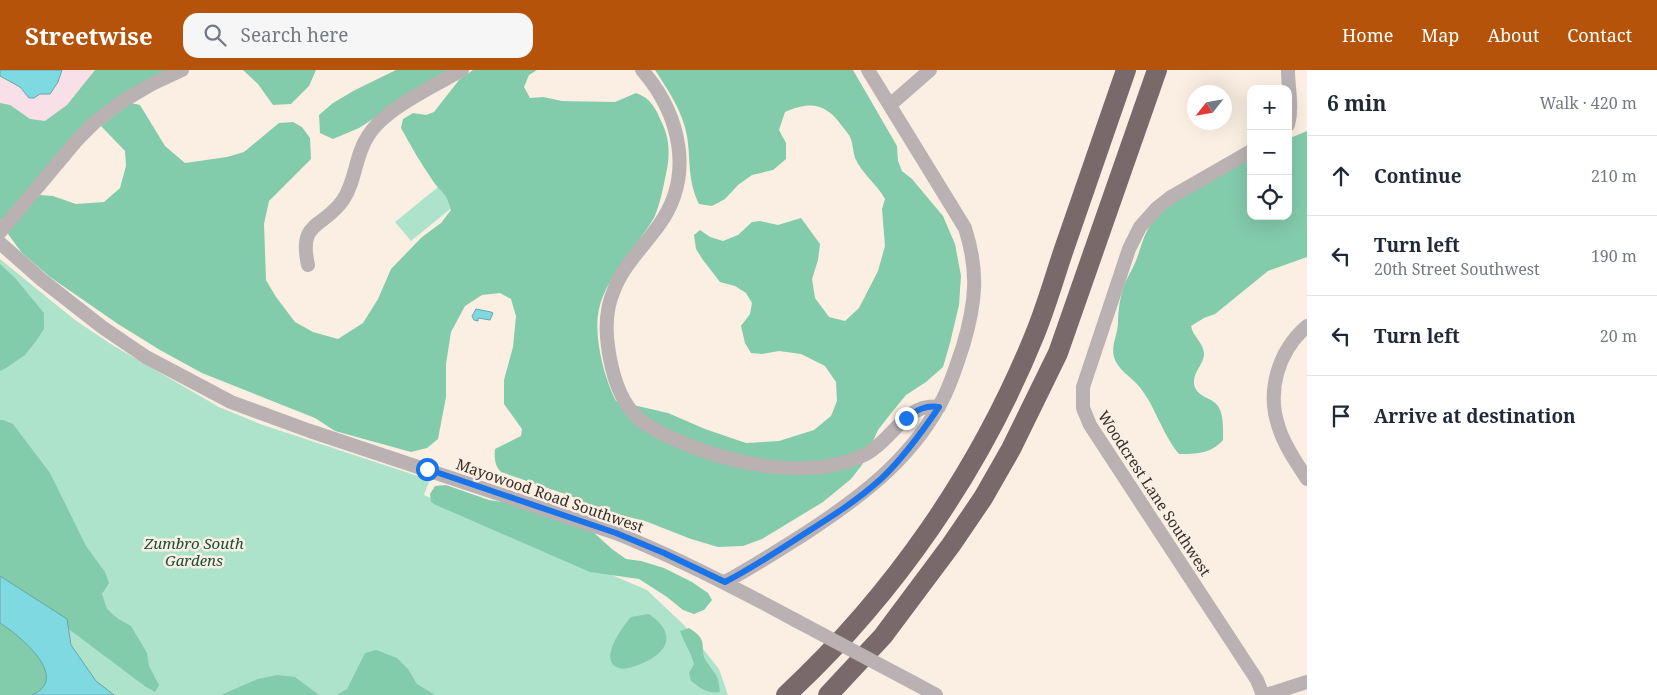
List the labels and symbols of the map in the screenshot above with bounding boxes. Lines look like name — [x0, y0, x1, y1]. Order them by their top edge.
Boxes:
north arrow — [1187, 85, 1232, 130]
route end — [895, 407, 918, 430]
street label: Woodcrest Lane Southwest — [1094, 407, 1216, 579]
street label: Mayowood Road Southwest — [454, 453, 646, 537]
route start — [416, 458, 439, 481]
park label: Zumbro South Gardens — [143, 533, 244, 570]

